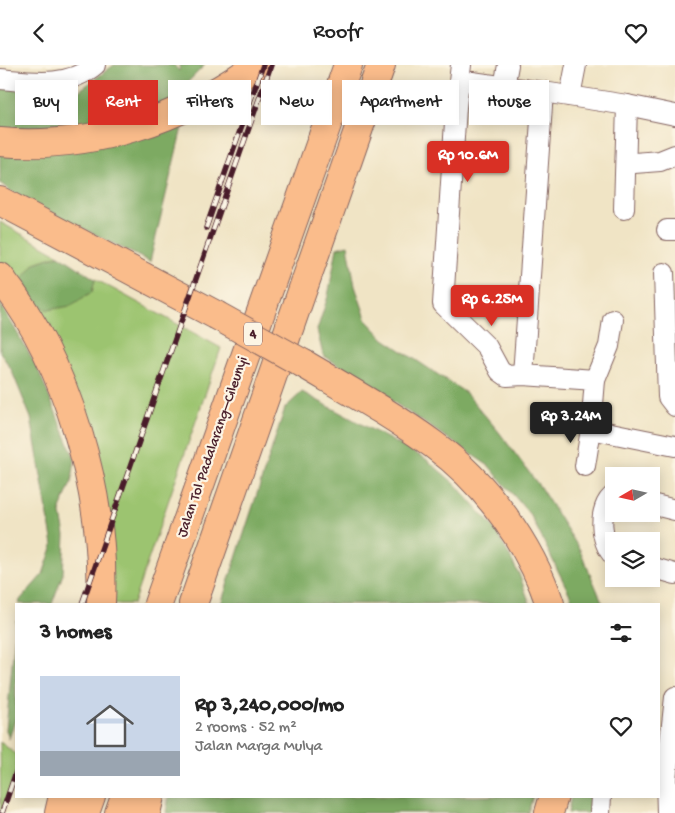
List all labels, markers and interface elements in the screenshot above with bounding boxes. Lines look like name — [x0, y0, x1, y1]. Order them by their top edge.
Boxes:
icon: back — [25, 19, 53, 47]
icon: heart — [622, 19, 650, 47]
text: Roofr — [313, 20, 362, 46]
chip: Buy — [15, 80, 78, 125]
chip: Rent — [88, 80, 158, 125]
chip: Filters — [168, 80, 251, 125]
chip: New — [261, 80, 332, 125]
chip: Apartment — [342, 80, 459, 125]
chip: House — [469, 80, 549, 125]
pin: Rp 10.6M — [416, 141, 520, 183]
text: Rp 10.6M — [438, 147, 498, 166]
pin: Rp 6.25M — [440, 285, 544, 327]
text: Rp 6.25M — [462, 291, 522, 310]
road number: 4 — [244, 323, 262, 345]
street label: Jalan Tol Padalarang–Cileunyi — [174, 354, 252, 540]
pin: Rp 3.24M — [519, 401, 623, 444]
text: Rp 3.24M — [541, 408, 601, 427]
north arrow — [605, 467, 660, 523]
map controls — [605, 467, 660, 587]
button: layers — [605, 532, 660, 587]
icon: filters — [607, 619, 635, 647]
text: 3 homes — [40, 621, 112, 646]
text: Rp 3,240,000/mo — [195, 694, 344, 719]
icon: home — [80, 696, 140, 756]
icon: heart — [607, 712, 635, 740]
text: 2 rooms · 52 m² — [195, 719, 297, 738]
text: Jalan Marga Mulya — [195, 738, 322, 757]

